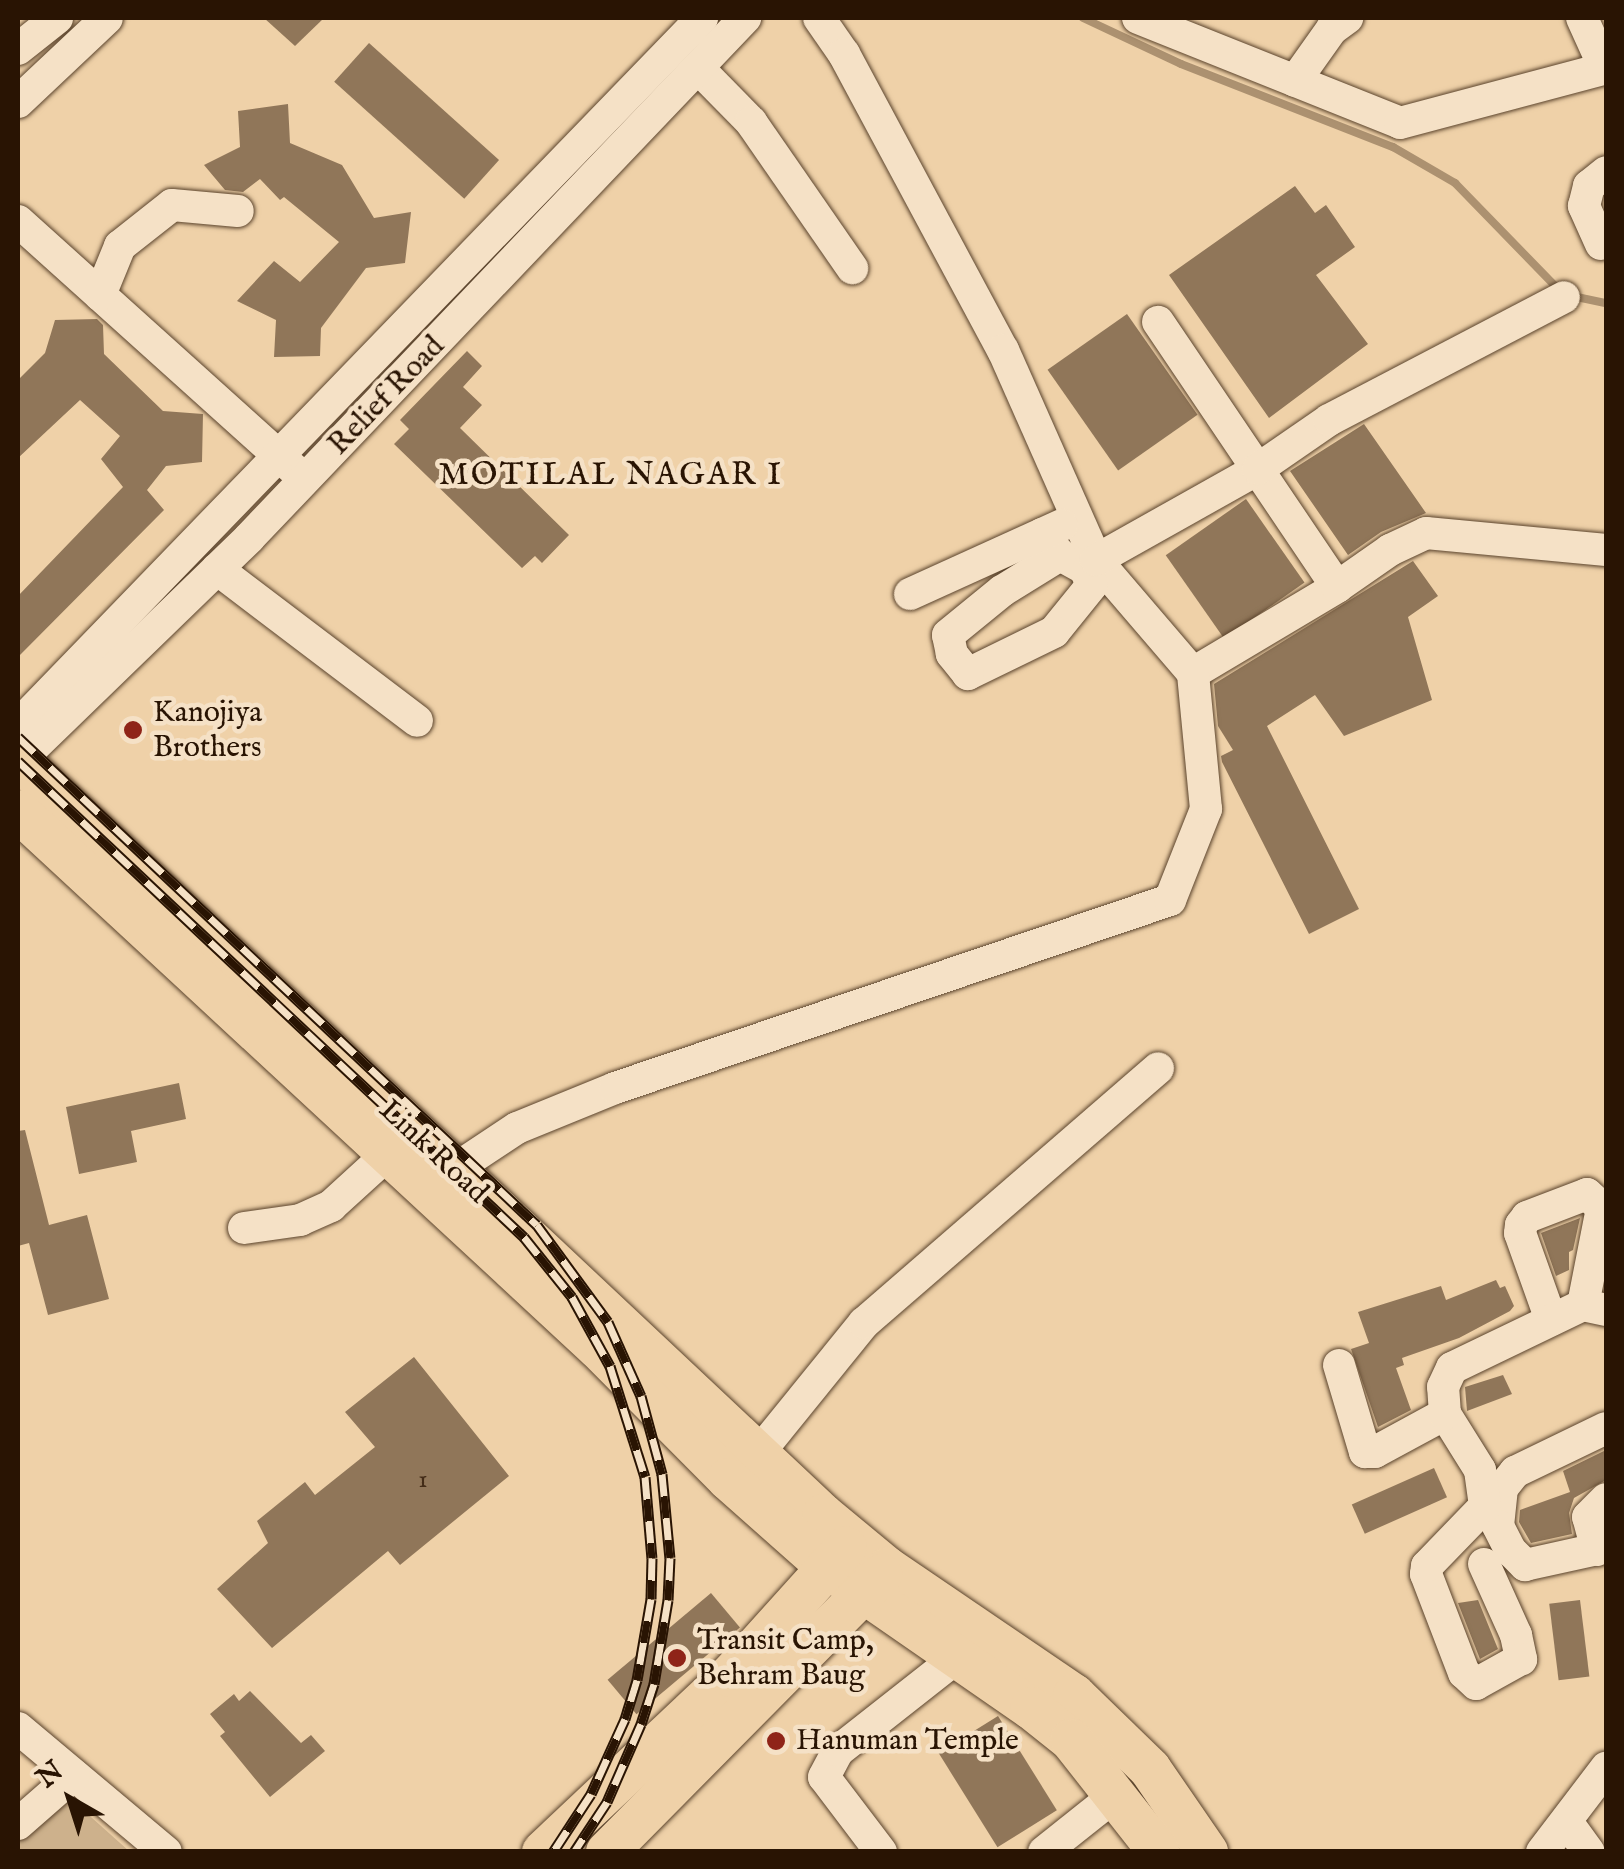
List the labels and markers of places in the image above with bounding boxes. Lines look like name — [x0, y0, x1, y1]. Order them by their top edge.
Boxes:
place label: Kanojiya Brothers — [153, 695, 262, 766]
marker: Kanojiya Brothers — [122, 719, 144, 741]
place label: Transit Camp, Behram Baug — [697, 1623, 874, 1694]
marker: Transit Camp, Behram Baug — [666, 1647, 688, 1669]
place label: Hanuman Temple — [796, 1723, 1019, 1759]
marker: Hanuman Temple — [765, 1730, 787, 1752]

